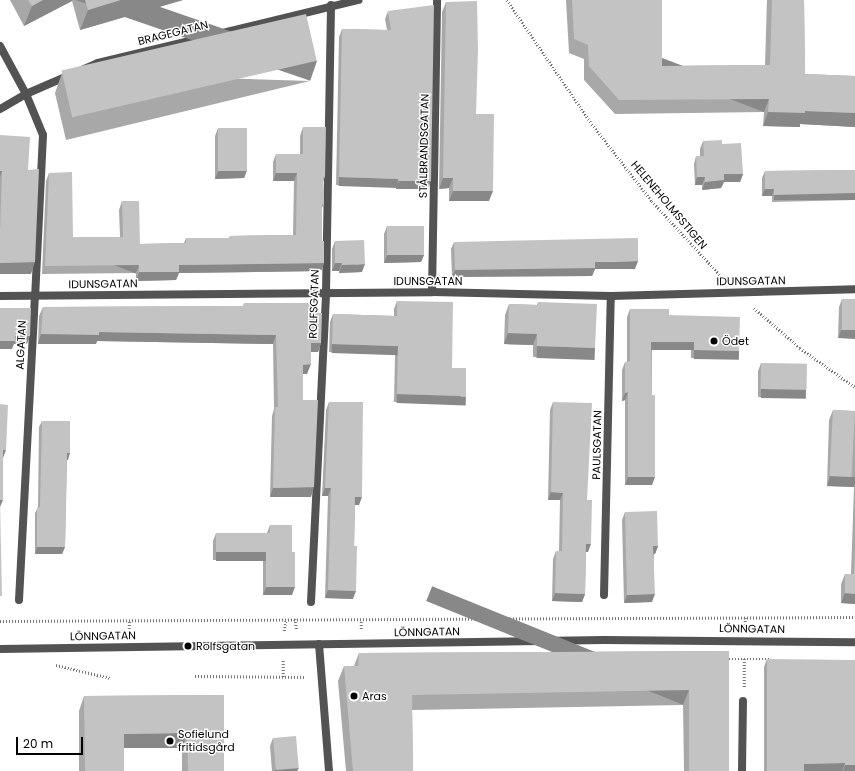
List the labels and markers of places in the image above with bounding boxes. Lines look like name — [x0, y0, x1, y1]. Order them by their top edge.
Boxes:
place label: Ödet — [722, 334, 749, 348]
marker: Ödet — [709, 336, 719, 346]
place label: Rolfsgatan — [196, 639, 255, 653]
marker: Rolfsgatan — [183, 641, 193, 651]
place label: Aras — [362, 689, 387, 703]
marker: Aras — [349, 691, 359, 701]
place label: Sofielund fritidsgård — [178, 728, 235, 754]
marker: Sofielund fritidsgård — [165, 736, 175, 746]

